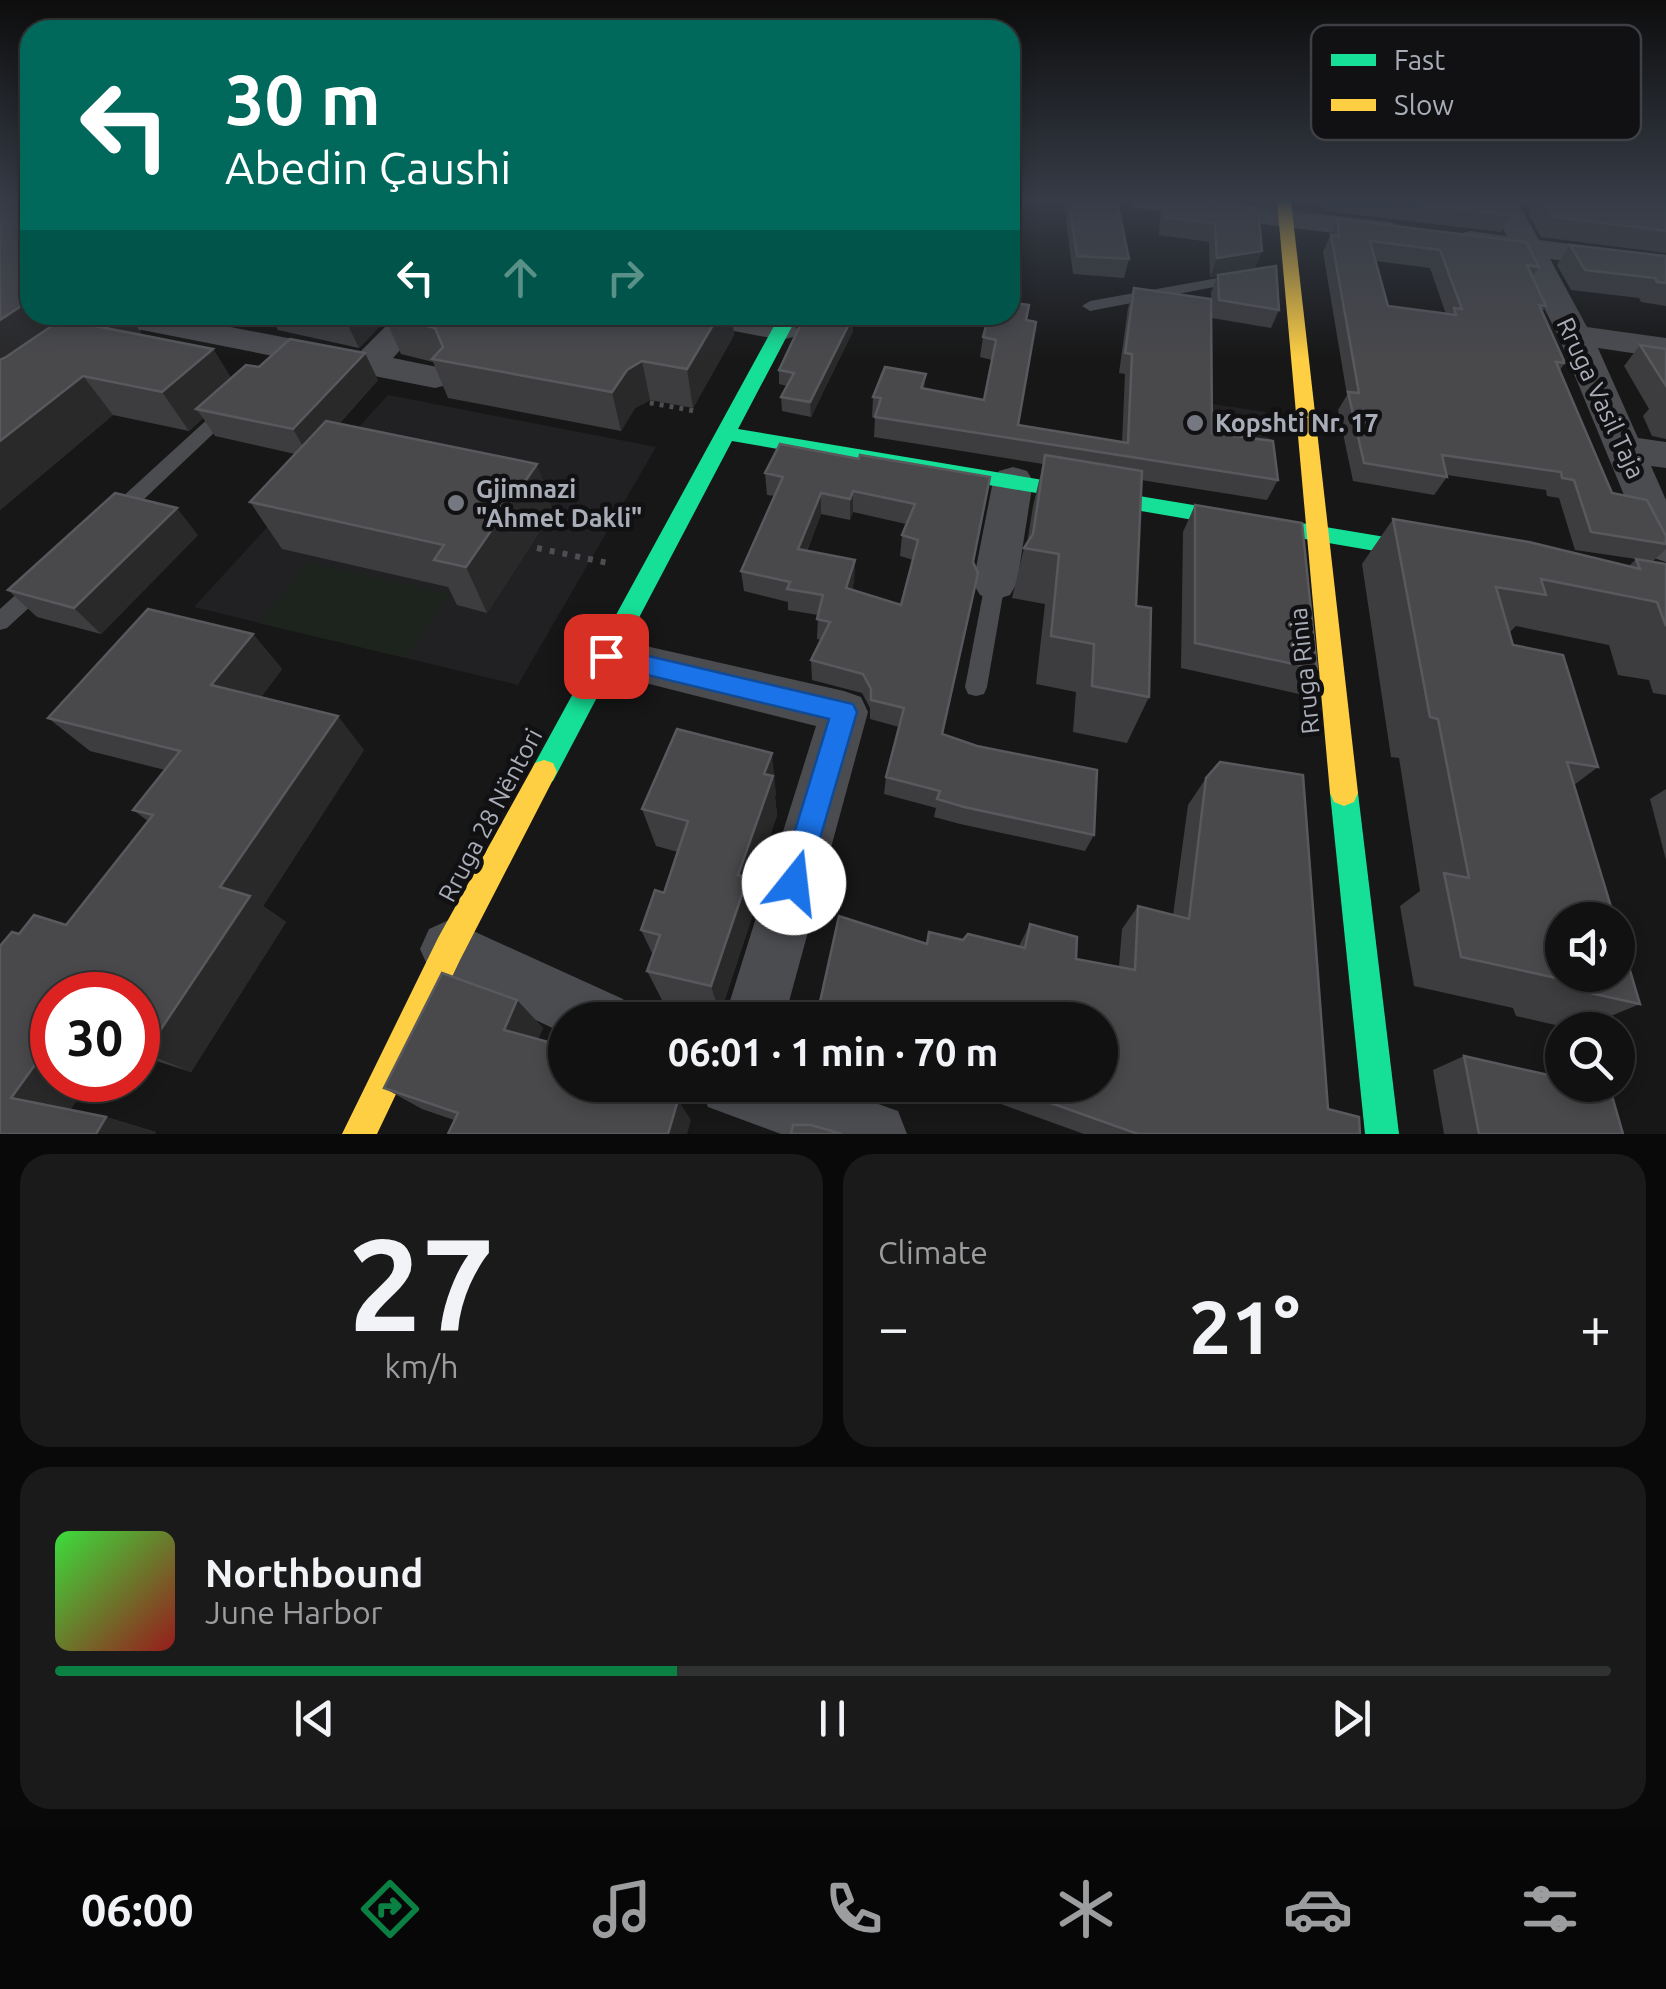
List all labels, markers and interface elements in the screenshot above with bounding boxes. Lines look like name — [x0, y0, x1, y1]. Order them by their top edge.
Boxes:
legend — [1311, 25, 1641, 140]
text: Fast — [1394, 44, 1445, 75]
icon: left — [60, 60, 190, 190]
text: 30 m — [225, 60, 381, 138]
text: Slow — [1394, 89, 1454, 120]
text: Abedin Çaushi — [225, 142, 511, 193]
icon: left — [388, 250, 443, 305]
icon: ahead — [493, 250, 548, 305]
icon: right — [598, 250, 653, 305]
street label: Rruga Vasil Taja — [1551, 313, 1651, 483]
place label: Kopshti Nr. 17 — [1215, 409, 1379, 437]
marker: Kopshti Nr. 17 — [1184, 412, 1206, 434]
place label: Gjimnazi "Ahmet Dakli" — [476, 475, 642, 532]
marker: Gjimnazi "Ahmet Dakli" — [445, 492, 467, 514]
street label: Rruga Rinia — [1283, 606, 1325, 736]
pin — [564, 614, 649, 699]
icon: arrive — [579, 629, 634, 684]
street label: Rruga 28 Nëntori — [433, 724, 547, 906]
position arrow — [742, 831, 846, 935]
map controls — [1545, 902, 1635, 1102]
button: sound — [1545, 902, 1635, 992]
speed limit sign: 30 — [30, 972, 160, 1102]
button: search — [1545, 1012, 1635, 1102]
text: 06:01 · 1 min · 70 m — [668, 1031, 998, 1073]
text: 27 — [348, 1210, 495, 1356]
text: Climate — [878, 1234, 988, 1270]
text: 21° — [1189, 1284, 1300, 1368]
text: − — [878, 1296, 909, 1357]
text: + — [1580, 1296, 1611, 1357]
text: km/h — [385, 1348, 458, 1384]
text: Northbound — [205, 1552, 423, 1594]
text: June Harbor — [205, 1594, 383, 1630]
icon: previous — [287, 1691, 342, 1746]
icon: pause — [805, 1691, 860, 1746]
icon: next — [1324, 1691, 1379, 1746]
icon: directions — [355, 1874, 425, 1944]
icon: music — [587, 1874, 657, 1944]
icon: phone — [819, 1874, 889, 1944]
icon: climate — [1051, 1874, 1121, 1944]
icon: car — [1283, 1874, 1353, 1944]
icon: filters — [1515, 1874, 1585, 1944]
text: 06:00 — [81, 1884, 194, 1935]

